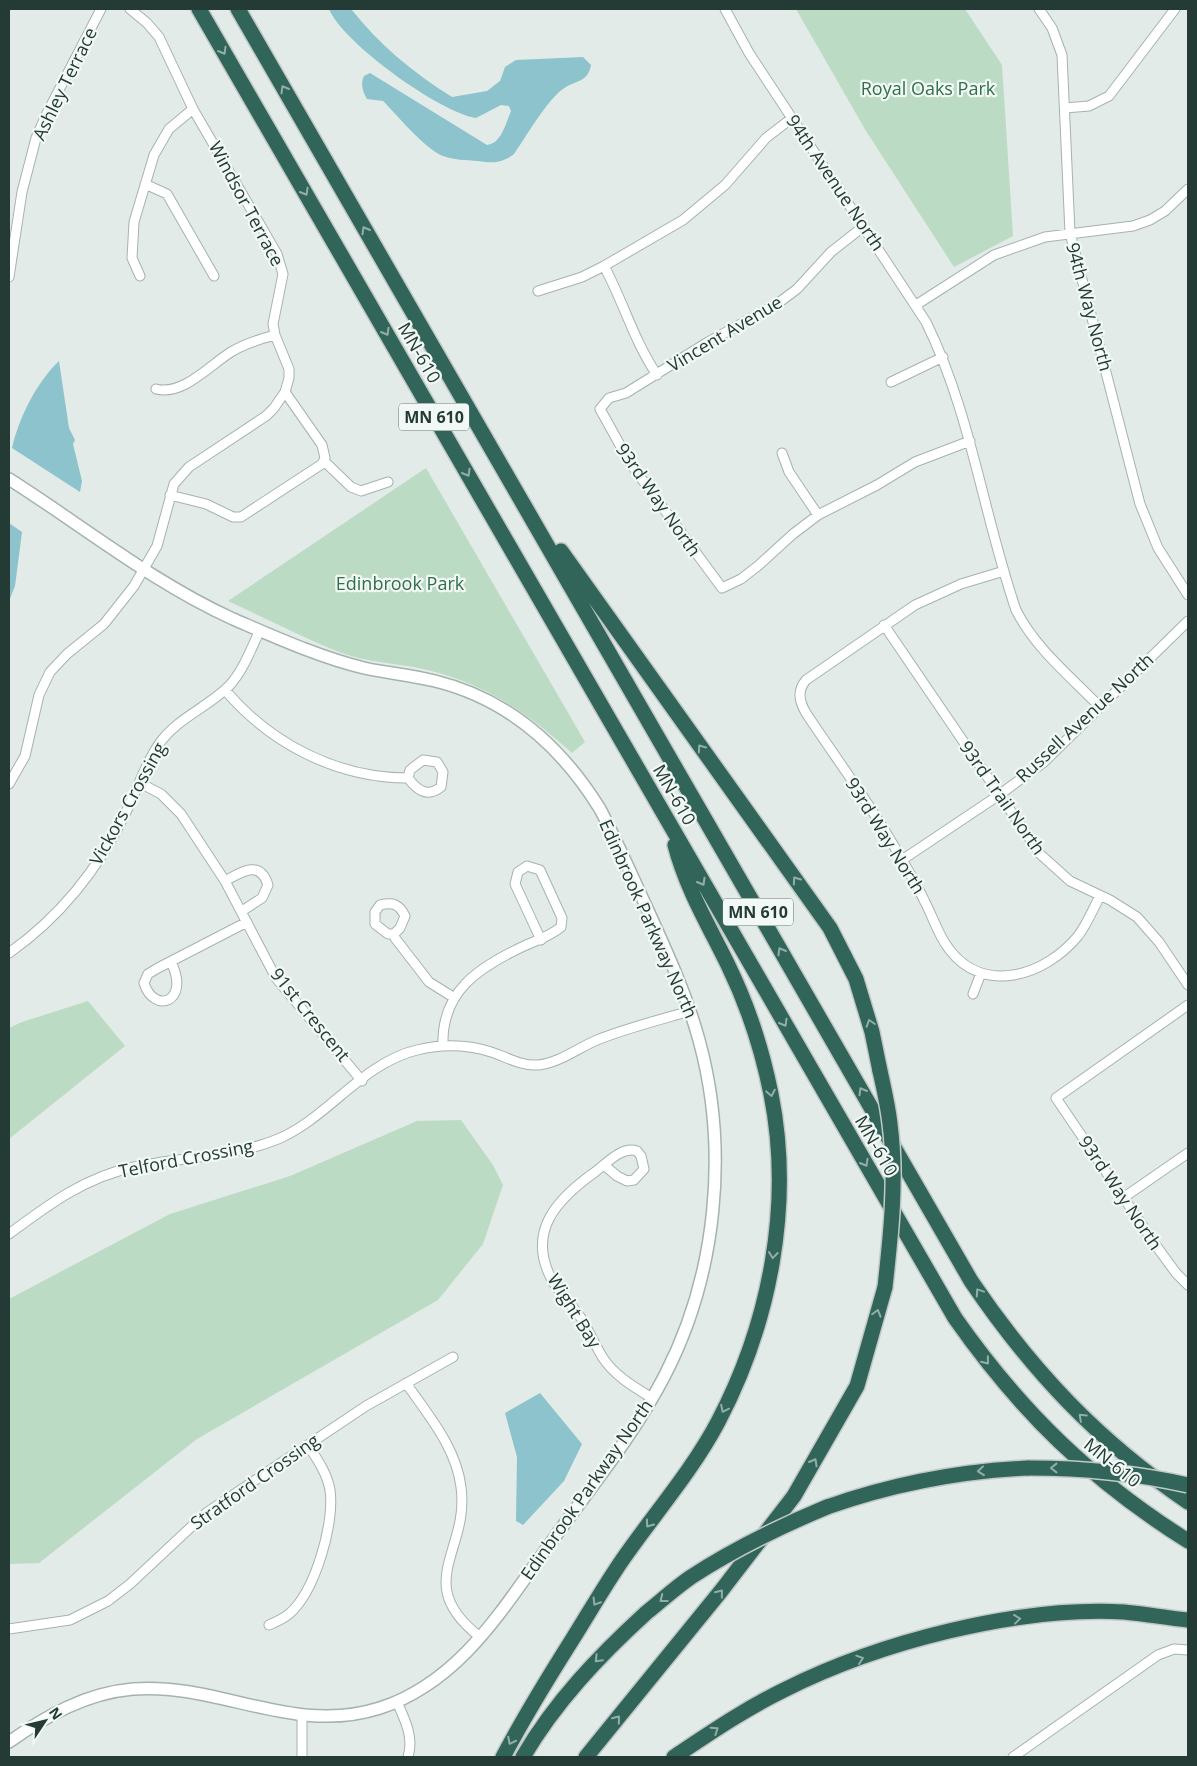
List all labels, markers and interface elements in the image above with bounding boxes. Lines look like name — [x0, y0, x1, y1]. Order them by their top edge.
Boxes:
street label: Ashley Terrace — [26, 23, 102, 144]
one-way arrow — [217, 46, 227, 55]
park label: Royal Oaks Park — [861, 76, 996, 100]
one-way arrow — [280, 85, 290, 94]
street label: 94th Avenue North — [781, 110, 890, 255]
street label: Windsor Terrace — [204, 137, 290, 270]
one-way arrow — [298, 186, 308, 195]
one-way arrow — [361, 226, 371, 235]
street label: 94th Way North — [1061, 240, 1119, 374]
street label: Vincent Avenue — [663, 289, 786, 377]
street label: MN-610 — [393, 318, 447, 387]
one-way arrow — [379, 327, 389, 336]
road number: MN 610 — [399, 404, 469, 431]
street label: 93rd Way North — [611, 438, 707, 561]
one-way arrow — [461, 468, 471, 477]
park label: Edinbrook Park — [336, 571, 465, 595]
street label: Russell Avenue North — [1010, 647, 1158, 787]
street label: 93rd Trail North — [955, 736, 1051, 859]
street label: Vickors Crossing — [83, 738, 171, 869]
one-way arrow — [698, 744, 707, 754]
street label: MN-610 — [648, 760, 702, 829]
street label: 93rd Way North — [840, 773, 931, 898]
street label: Edinbrook Parkway North — [594, 815, 704, 1022]
one-way arrow — [793, 876, 802, 886]
one-way arrow — [696, 877, 706, 886]
road number: MN 610 — [723, 899, 793, 926]
one-way arrow — [777, 947, 787, 956]
street label: 91st Crescent — [266, 963, 356, 1066]
one-way arrow — [777, 1017, 787, 1026]
one-way arrow — [865, 1020, 875, 1028]
one-way arrow — [858, 1088, 868, 1097]
one-way arrow — [765, 1089, 775, 1097]
street label: MN-610 — [850, 1111, 904, 1180]
street label: 93rd Way North — [1074, 1131, 1168, 1254]
street label: Telford Crossing — [117, 1133, 255, 1183]
one-way arrow — [859, 1158, 869, 1167]
one-way arrow — [768, 1251, 779, 1259]
street label: Wight Bay — [542, 1269, 608, 1353]
one-way arrow — [976, 1288, 985, 1298]
one-way arrow — [872, 1310, 882, 1318]
one-way arrow — [981, 1356, 990, 1365]
street label: Edinbrook Parkway North — [515, 1394, 658, 1584]
one-way arrow — [720, 1404, 730, 1413]
one-way arrow — [1079, 1414, 1088, 1423]
street label: Stratford Crossing — [185, 1428, 324, 1535]
street label: MN-610 — [1079, 1432, 1146, 1492]
one-way arrow — [808, 1458, 818, 1467]
one-way arrow — [1049, 1463, 1057, 1473]
one-way arrow — [977, 1465, 985, 1476]
one-way arrow — [646, 1518, 655, 1527]
one-way arrow — [714, 1590, 723, 1599]
one-way arrow — [660, 1594, 669, 1602]
one-way arrow — [592, 1597, 602, 1606]
one-way arrow — [1014, 1614, 1022, 1625]
one-way arrow — [595, 1653, 604, 1662]
one-way arrow — [855, 1654, 864, 1664]
north arrow — [20, 1696, 70, 1746]
text: N — [45, 1703, 67, 1723]
one-way arrow — [611, 1716, 619, 1725]
one-way arrow — [709, 1727, 718, 1736]
one-way arrow — [507, 1736, 517, 1745]

